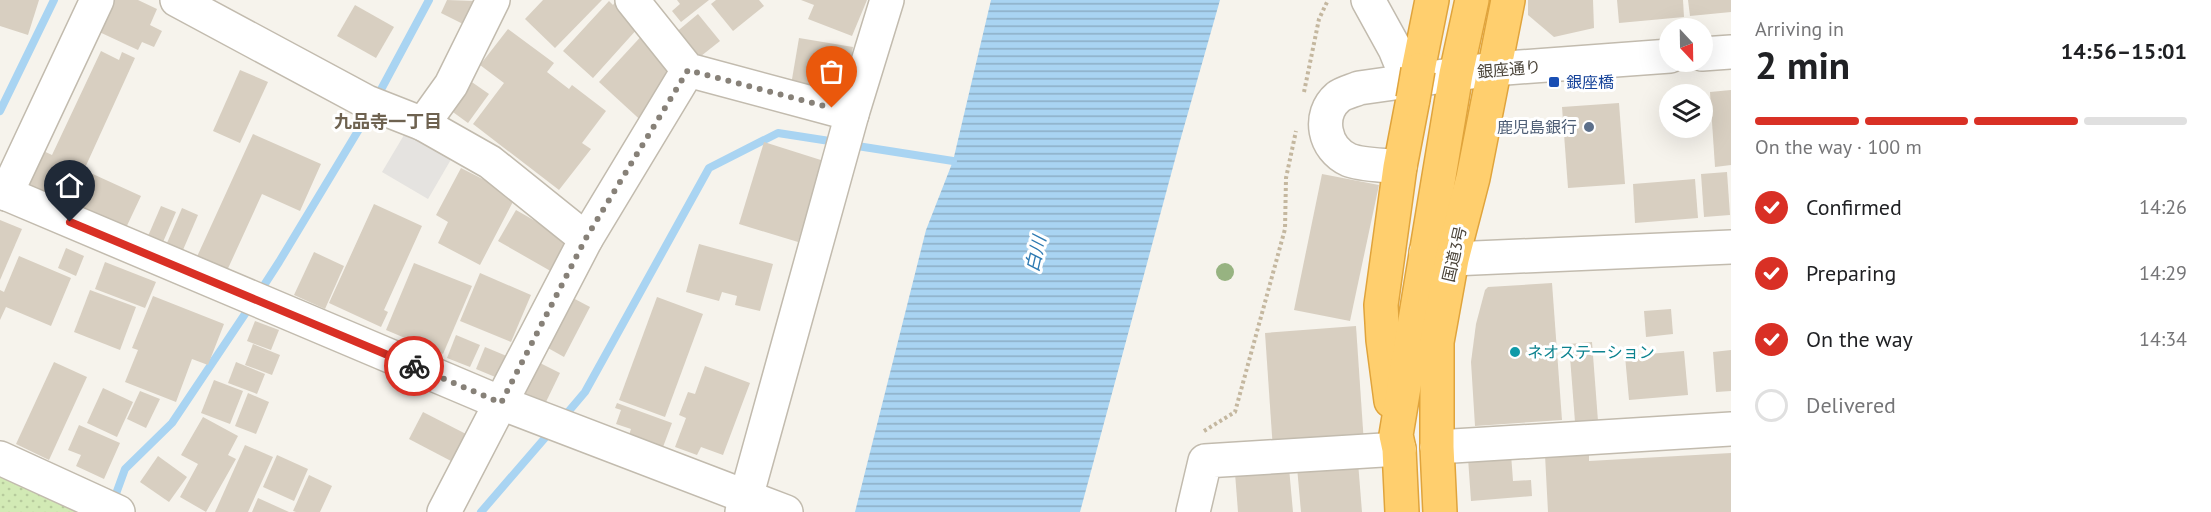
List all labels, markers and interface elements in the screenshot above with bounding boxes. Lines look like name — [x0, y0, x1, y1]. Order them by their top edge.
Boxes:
text: Arriving in — [1755, 16, 1844, 42]
north arrow — [1659, 18, 1713, 72]
map controls — [1659, 18, 1713, 138]
text: 14:56–15:01 — [2061, 37, 2187, 65]
text: 2 min — [1755, 39, 1850, 90]
pin — [806, 46, 857, 108]
icon: bag — [815, 55, 848, 88]
street label: 銀座通り — [1476, 56, 1542, 82]
place label: 銀座橋 — [1566, 72, 1614, 92]
marker: 銀座橋 — [1547, 75, 1561, 89]
button: layers — [1659, 84, 1713, 138]
district label: 九品寺一丁目 — [334, 110, 442, 133]
place label: 鹿児島銀行 — [1497, 117, 1577, 137]
marker: 鹿児島銀行 — [1582, 120, 1596, 134]
text: On the way · 100 m — [1755, 134, 1922, 160]
pin — [44, 160, 95, 222]
icon: home — [53, 169, 86, 202]
icon: check — [1755, 191, 1788, 224]
text: Confirmed — [1806, 193, 1902, 221]
text: 14:26 — [2139, 194, 2187, 220]
street label: 国道3号 — [1438, 224, 1470, 284]
water label: 白川 — [1020, 232, 1051, 274]
icon: check — [1755, 257, 1788, 290]
text: Preparing — [1806, 259, 1896, 287]
text: 14:29 — [2139, 260, 2187, 286]
icon: check — [1755, 323, 1788, 356]
text: On the way — [1806, 325, 1913, 353]
text: 14:34 — [2139, 326, 2187, 352]
courier — [384, 336, 444, 396]
place label: ネオステーション — [1527, 342, 1655, 362]
marker: ネオステーション — [1508, 345, 1522, 359]
icon: bike — [398, 350, 431, 383]
text: Delivered — [1806, 391, 1896, 419]

